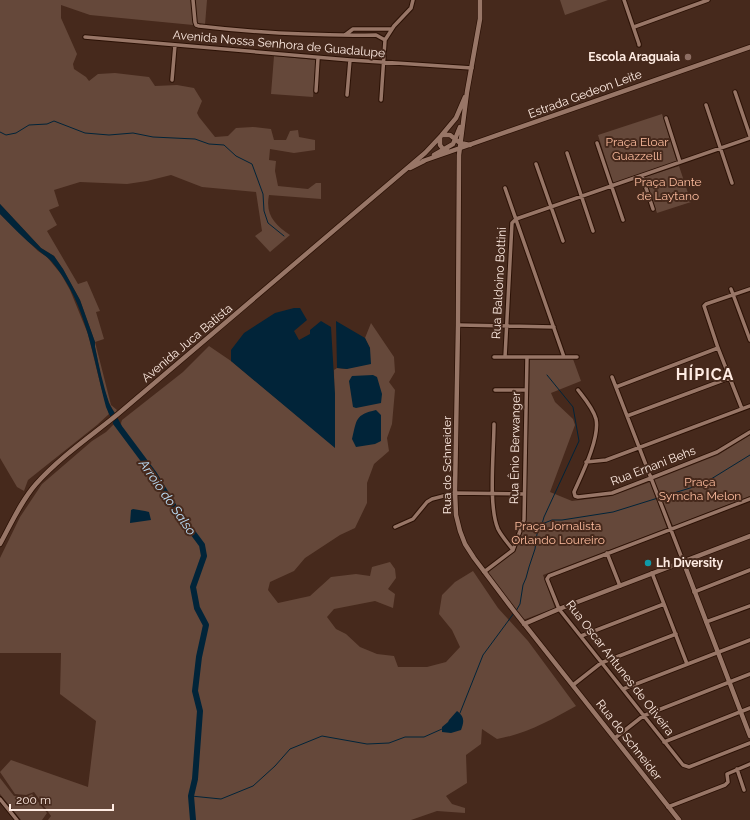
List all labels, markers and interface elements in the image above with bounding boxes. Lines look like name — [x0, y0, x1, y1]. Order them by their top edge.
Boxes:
street label: Avenida Nossa Senhora de Guadalupe — [172, 28, 386, 60]
place label: Escola Araguaia — [588, 50, 680, 64]
marker: Escola Araguaia — [683, 52, 693, 62]
street label: Estrada Gedeon Leite — [526, 67, 644, 121]
park label: Praça Eloar Guazzelli — [606, 135, 669, 163]
park label: Praça Dante de Laytano — [634, 175, 702, 203]
street label: Rua Baldoino Bottini — [489, 227, 509, 339]
street label: Avenida Juca Batista — [139, 301, 235, 385]
district label: HÍPICA — [676, 364, 734, 384]
street label: Rua Ênio Berwanger — [507, 391, 523, 504]
street label: Rua do Schneider — [440, 415, 454, 514]
street label: Rua Ernani Behs — [608, 443, 698, 489]
water label: Arroio do Salso — [135, 456, 199, 538]
park label: Praça Symcha Melon — [659, 475, 741, 503]
park label: Praça Jornalista Orlando Loureiro — [511, 519, 605, 547]
place label: Lh Diversity — [656, 556, 724, 570]
marker: Lh Diversity — [643, 558, 653, 568]
street label: Rua Oscar Antunes de Oliveira — [563, 598, 677, 738]
street label: Rua do Schneider — [593, 697, 665, 784]
scale bar — [10, 786, 113, 812]
text: 200 m — [16, 793, 51, 807]

